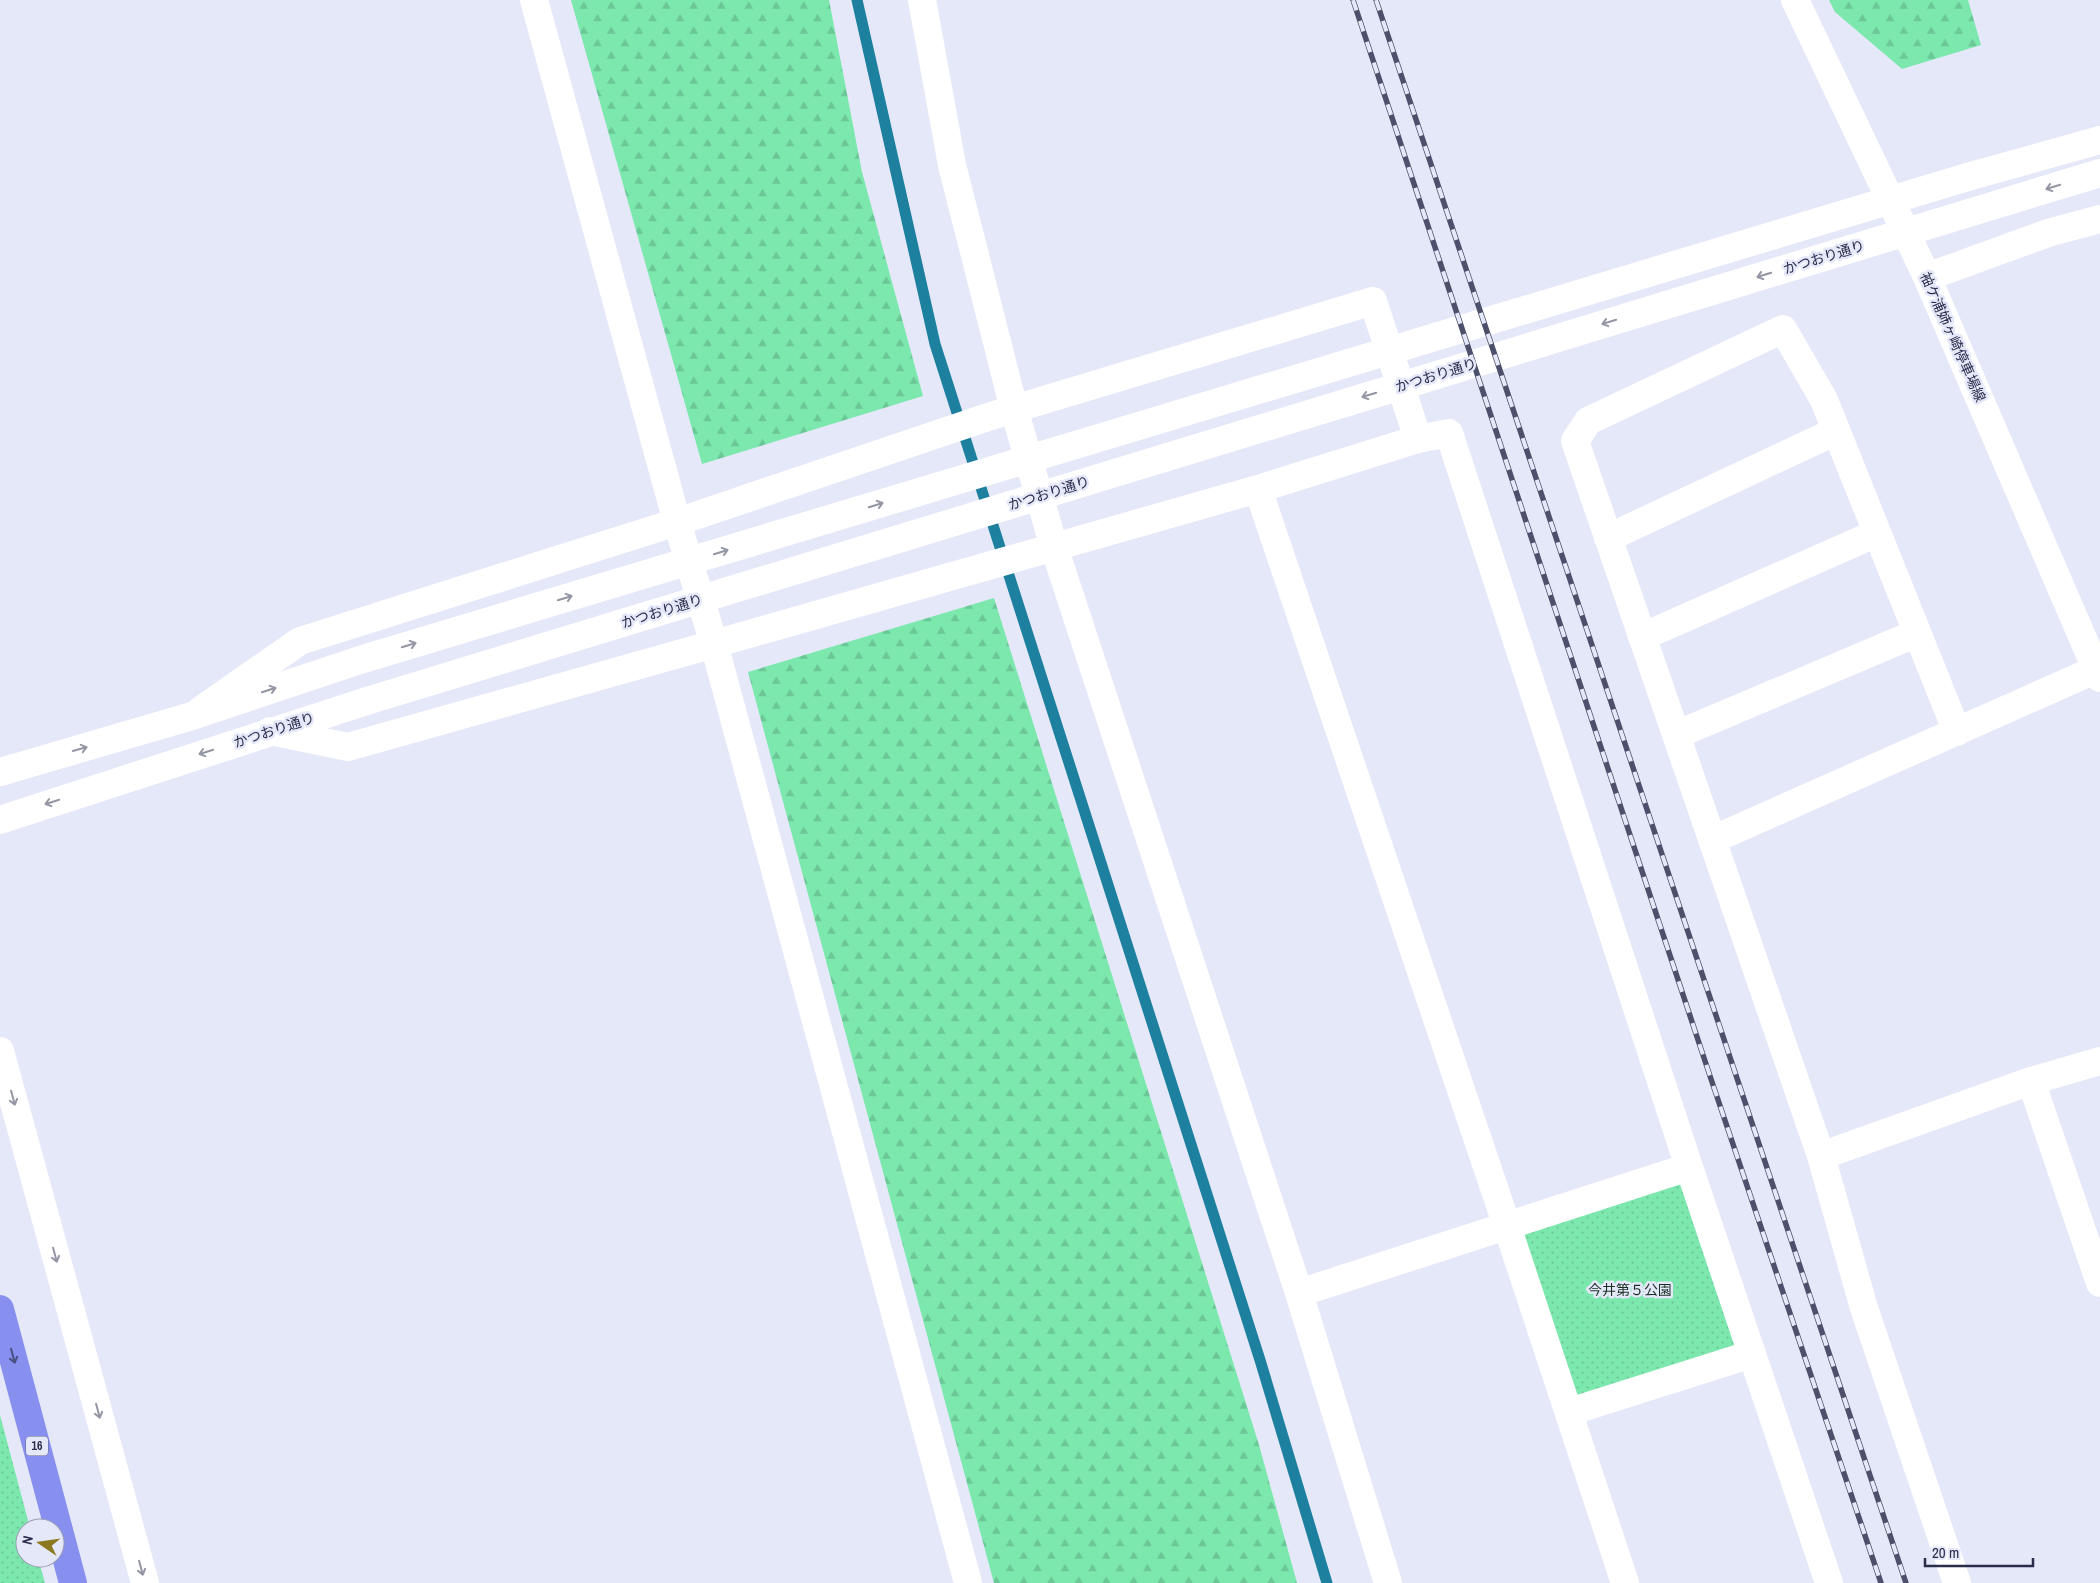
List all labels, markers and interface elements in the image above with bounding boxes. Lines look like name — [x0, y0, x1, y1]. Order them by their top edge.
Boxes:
one-way arrow — [2046, 182, 2062, 192]
street label: かつおり通り — [1781, 236, 1867, 278]
street label: 袖ケ浦姉ヶ崎停車場線 — [1916, 269, 1990, 405]
one-way arrow — [1757, 271, 1772, 280]
one-way arrow — [1601, 318, 1617, 328]
street label: かつおり通り — [1393, 354, 1479, 396]
one-way arrow — [1362, 391, 1378, 401]
street label: かつおり通り — [1006, 472, 1092, 514]
one-way arrow — [868, 499, 884, 509]
one-way arrow — [712, 546, 728, 556]
street label: かつおり通り — [619, 590, 705, 632]
one-way arrow — [557, 593, 573, 603]
one-way arrow — [401, 640, 417, 650]
one-way arrow — [261, 685, 277, 695]
street label: かつおり通り — [231, 708, 317, 752]
one-way arrow — [72, 743, 88, 753]
one-way arrow — [199, 747, 215, 757]
one-way arrow — [44, 798, 60, 808]
one-way arrow — [8, 1089, 18, 1105]
one-way arrow — [51, 1246, 61, 1262]
park label: 今井第５公園 — [1588, 1281, 1672, 1299]
one-way arrow — [8, 1348, 18, 1364]
one-way arrow — [94, 1403, 103, 1419]
road number: 16 — [26, 1436, 48, 1455]
north arrow — [15, 1518, 65, 1568]
text: N — [18, 1534, 37, 1546]
scale bar — [1925, 1536, 2032, 1568]
text: 20 m — [1932, 1542, 1959, 1563]
one-way arrow — [136, 1560, 146, 1576]

